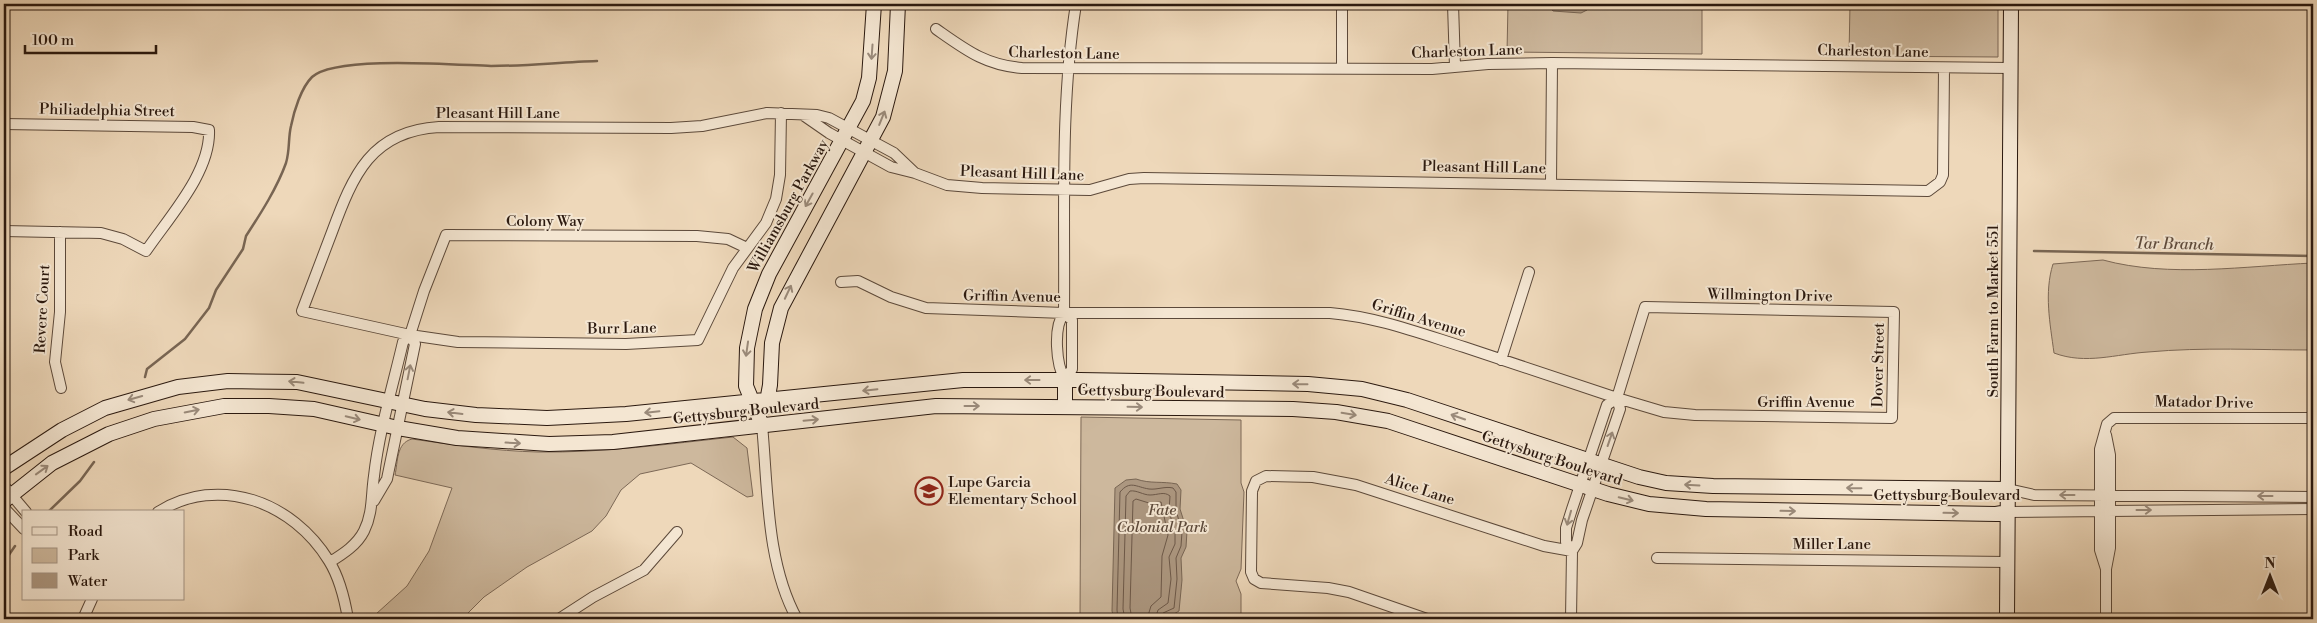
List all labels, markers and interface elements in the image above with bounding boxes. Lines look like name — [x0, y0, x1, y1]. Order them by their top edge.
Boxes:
scale bar — [25, 22, 156, 54]
text: 100 m — [32, 31, 74, 50]
street label: Charleston Lane — [1411, 40, 1523, 63]
street label: Charleston Lane — [1817, 41, 1929, 62]
street label: Charleston Lane — [1008, 43, 1120, 64]
one-way arrow — [867, 44, 876, 60]
street label: Philiadelphia Street — [39, 100, 176, 121]
street label: Pleasant Hill Lane — [436, 104, 560, 123]
one-way arrow — [877, 111, 887, 126]
street label: Williamsburg Parkway — [743, 135, 833, 277]
street label: Pleasant Hill Lane — [1422, 157, 1546, 178]
street label: Pleasant Hill Lane — [960, 162, 1084, 185]
one-way arrow — [804, 193, 814, 208]
street label: Colony Way — [506, 212, 585, 231]
street label: South Farm to Market 551 — [1984, 224, 2003, 398]
water label: Tar Branch — [2134, 233, 2214, 255]
street label: Revere Court — [31, 263, 54, 354]
one-way arrow — [784, 285, 793, 300]
street label: Willmington Drive — [1706, 285, 1833, 306]
street label: Griffin Avenue — [963, 286, 1061, 307]
street label: Griffin Avenue — [1369, 295, 1468, 342]
street label: Burr Lane — [586, 318, 657, 339]
street label: Dover Street — [1868, 322, 1889, 408]
one-way arrow — [742, 341, 752, 357]
one-way arrow — [405, 365, 415, 381]
one-way arrow — [1025, 375, 1041, 385]
one-way arrow — [288, 377, 304, 387]
one-way arrow — [1292, 379, 1308, 388]
street label: Gettysburg Boulevard — [1077, 381, 1225, 402]
one-way arrow — [863, 385, 879, 394]
street label: Matador Drive — [2154, 392, 2254, 413]
one-way arrow — [128, 393, 144, 403]
street label: Griffin Avenue — [1757, 393, 1855, 412]
street label: Gettysburg Boulevard — [672, 394, 821, 429]
one-way arrow — [964, 401, 980, 411]
one-way arrow — [1126, 402, 1142, 412]
one-way arrow — [183, 406, 199, 415]
one-way arrow — [645, 407, 661, 417]
one-way arrow — [448, 408, 464, 418]
one-way arrow — [1341, 409, 1357, 419]
one-way arrow — [1450, 412, 1466, 422]
one-way arrow — [344, 414, 360, 423]
one-way arrow — [802, 416, 818, 425]
street label: Gettysburg Boulevard — [1479, 427, 1625, 490]
one-way arrow — [1606, 431, 1615, 447]
one-way arrow — [505, 438, 521, 447]
one-way arrow — [35, 465, 49, 475]
street label: Alice Lane — [1382, 469, 1457, 510]
place label: Lupe Garcia Elementary School — [948, 473, 1077, 509]
school or university icon: Lupe Garcia Elementary School — [914, 476, 944, 506]
one-way arrow — [1684, 481, 1700, 490]
one-way arrow — [1846, 483, 1862, 493]
street label: Gettysburg Boulevard — [1874, 486, 2021, 505]
one-way arrow — [2059, 490, 2076, 500]
one-way arrow — [2257, 491, 2273, 501]
one-way arrow — [1618, 495, 1634, 504]
park label: Fate Colonial Park — [1116, 501, 1208, 537]
one-way arrow — [2136, 505, 2152, 515]
one-way arrow — [1780, 506, 1796, 516]
one-way arrow — [1942, 508, 1958, 518]
one-way arrow — [1564, 509, 1574, 525]
legend — [22, 510, 185, 600]
text: Road — [68, 522, 103, 541]
street label: Miller Lane — [1793, 535, 1871, 554]
text: Park — [68, 546, 100, 565]
north arrow — [2244, 550, 2294, 600]
text: N — [2264, 555, 2276, 573]
text: Water — [67, 572, 108, 591]

